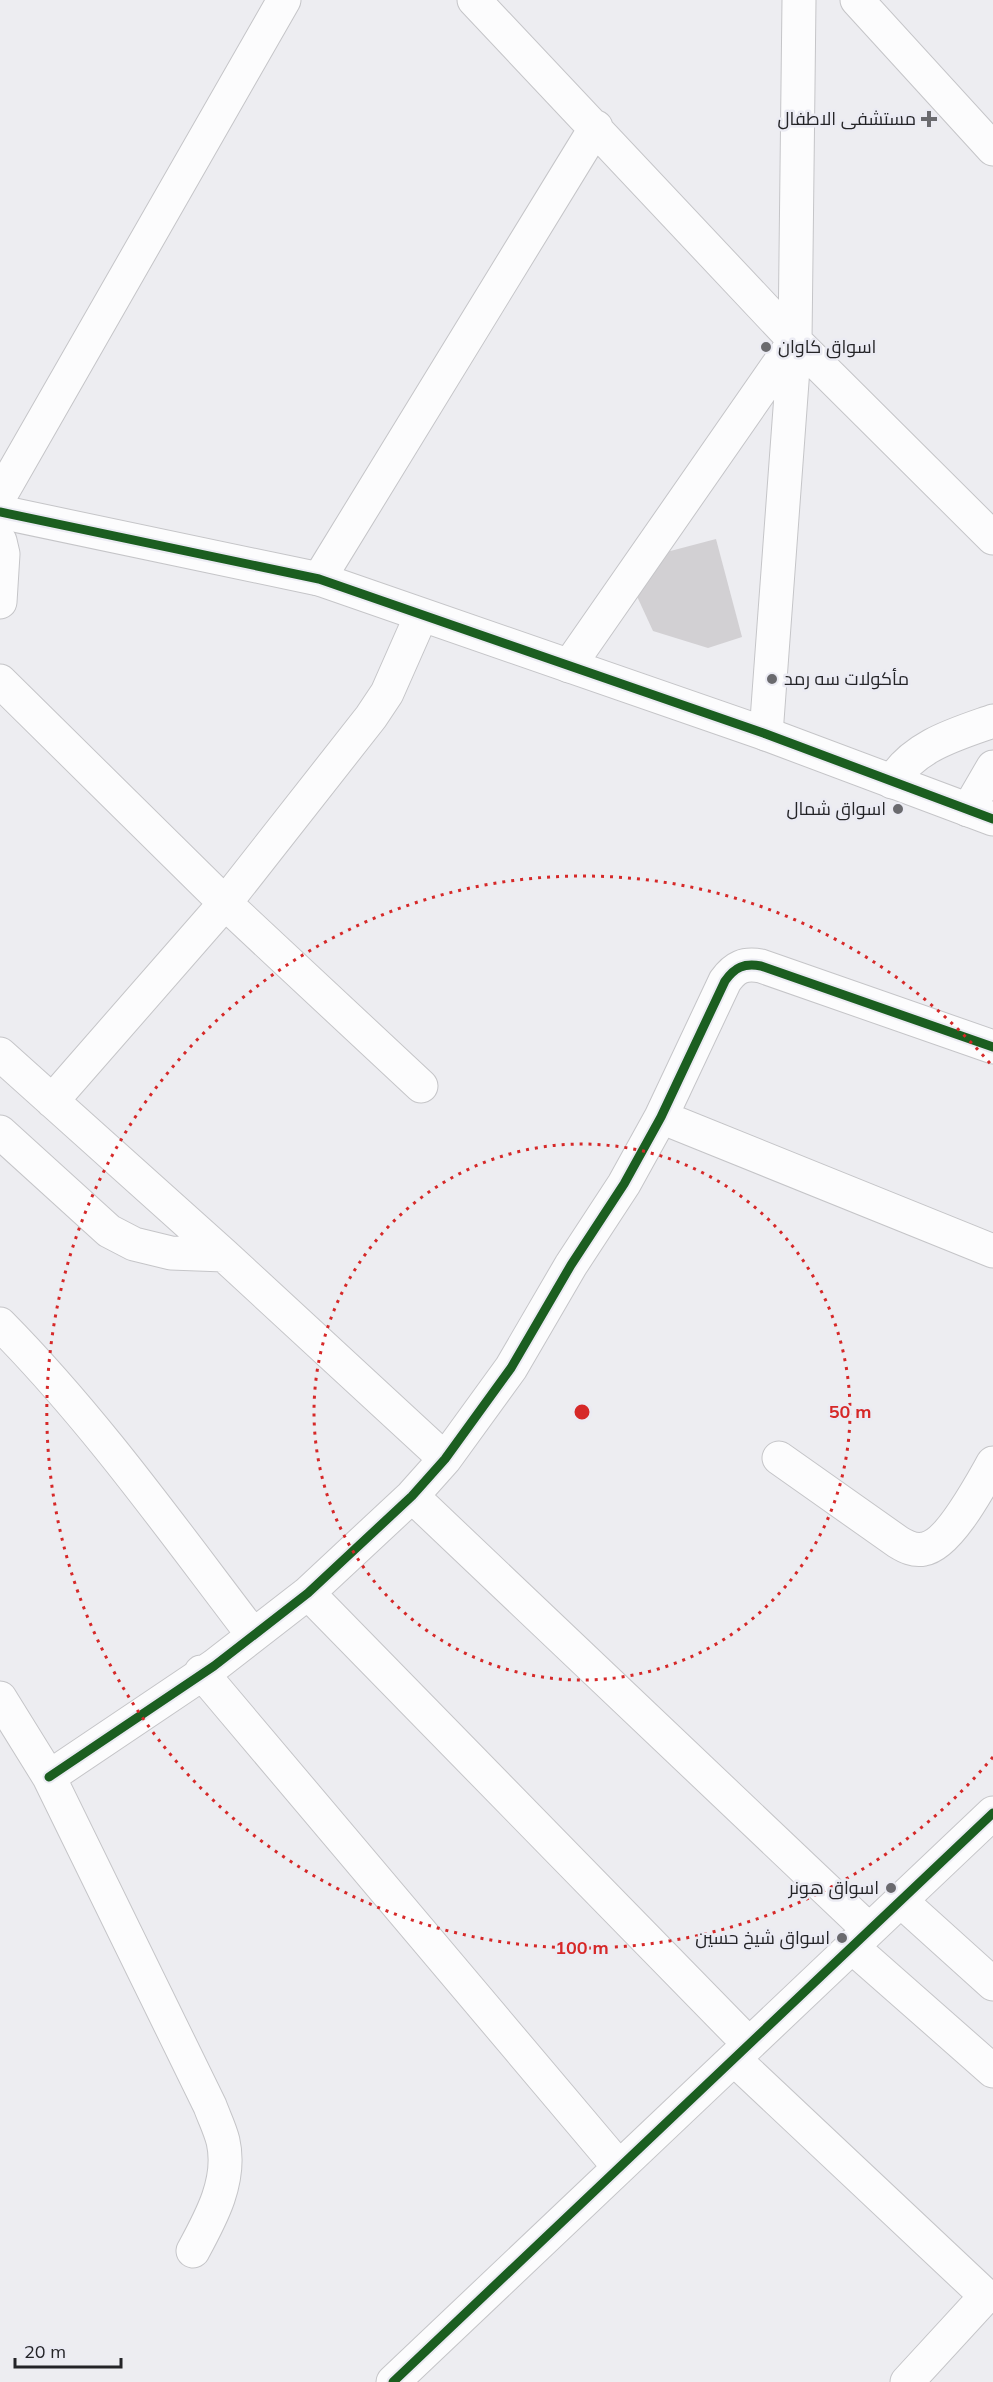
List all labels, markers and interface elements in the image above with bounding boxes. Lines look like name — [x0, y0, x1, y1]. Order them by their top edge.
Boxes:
place label: مستشفى الاطفال — [777, 107, 916, 130]
marker: مستشفى الاطفال — [920, 110, 938, 128]
place label: اسواق كاوان — [778, 335, 876, 359]
marker: اسواق كاوان — [759, 340, 773, 354]
place label: مأكولات سه رمد — [784, 667, 909, 690]
marker: مأكولات سه رمد — [765, 672, 779, 686]
place label: اسواق شمال — [786, 797, 886, 821]
marker: اسواق شمال — [891, 802, 905, 816]
text: 50 m — [829, 1400, 871, 1423]
centre of rings — [572, 1402, 592, 1422]
place label: اسواق هونر — [788, 1876, 879, 1900]
marker: اسواق هونر — [884, 1881, 898, 1895]
place label: اسواق شيخ حسين — [695, 1926, 830, 1950]
marker: اسواق شيخ حسين — [835, 1931, 849, 1945]
text: 100 m — [555, 1936, 609, 1959]
scale bar — [15, 2331, 122, 2369]
text: 20 m — [24, 2340, 66, 2363]

